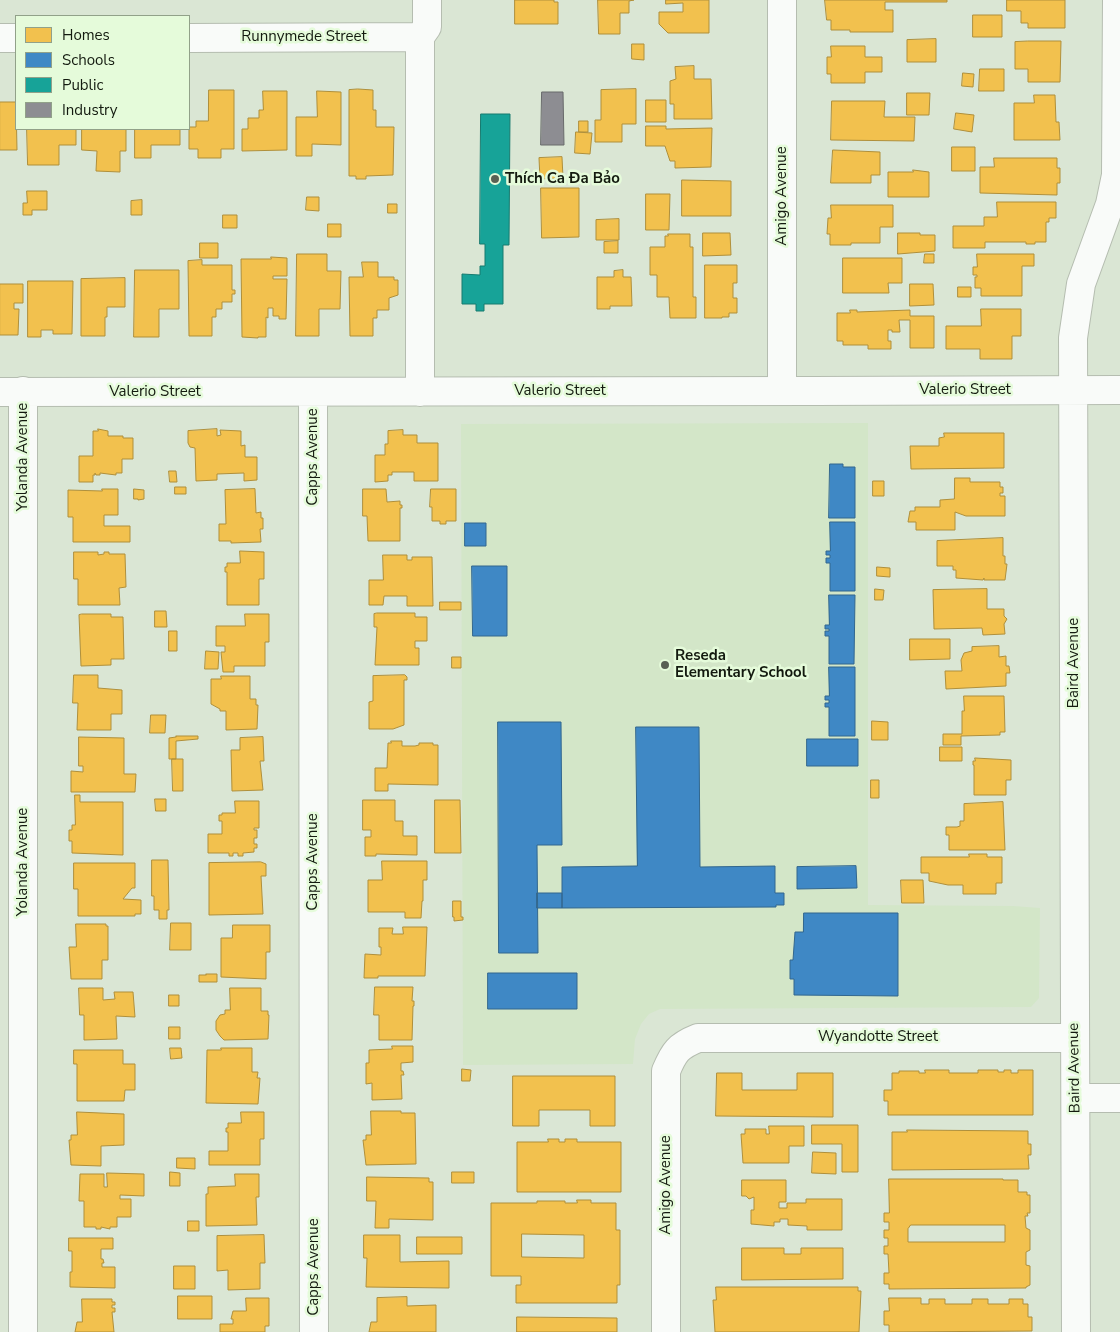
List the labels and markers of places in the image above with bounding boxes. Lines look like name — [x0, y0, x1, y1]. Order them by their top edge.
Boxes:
place label: Thích Ca Đa Bảo — [505, 170, 620, 188]
marker: Thích Ca Đa Bảo — [489, 173, 501, 185]
place label: Reseda Elementary School — [675, 647, 806, 682]
marker: Reseda Elementary School — [659, 659, 671, 671]

